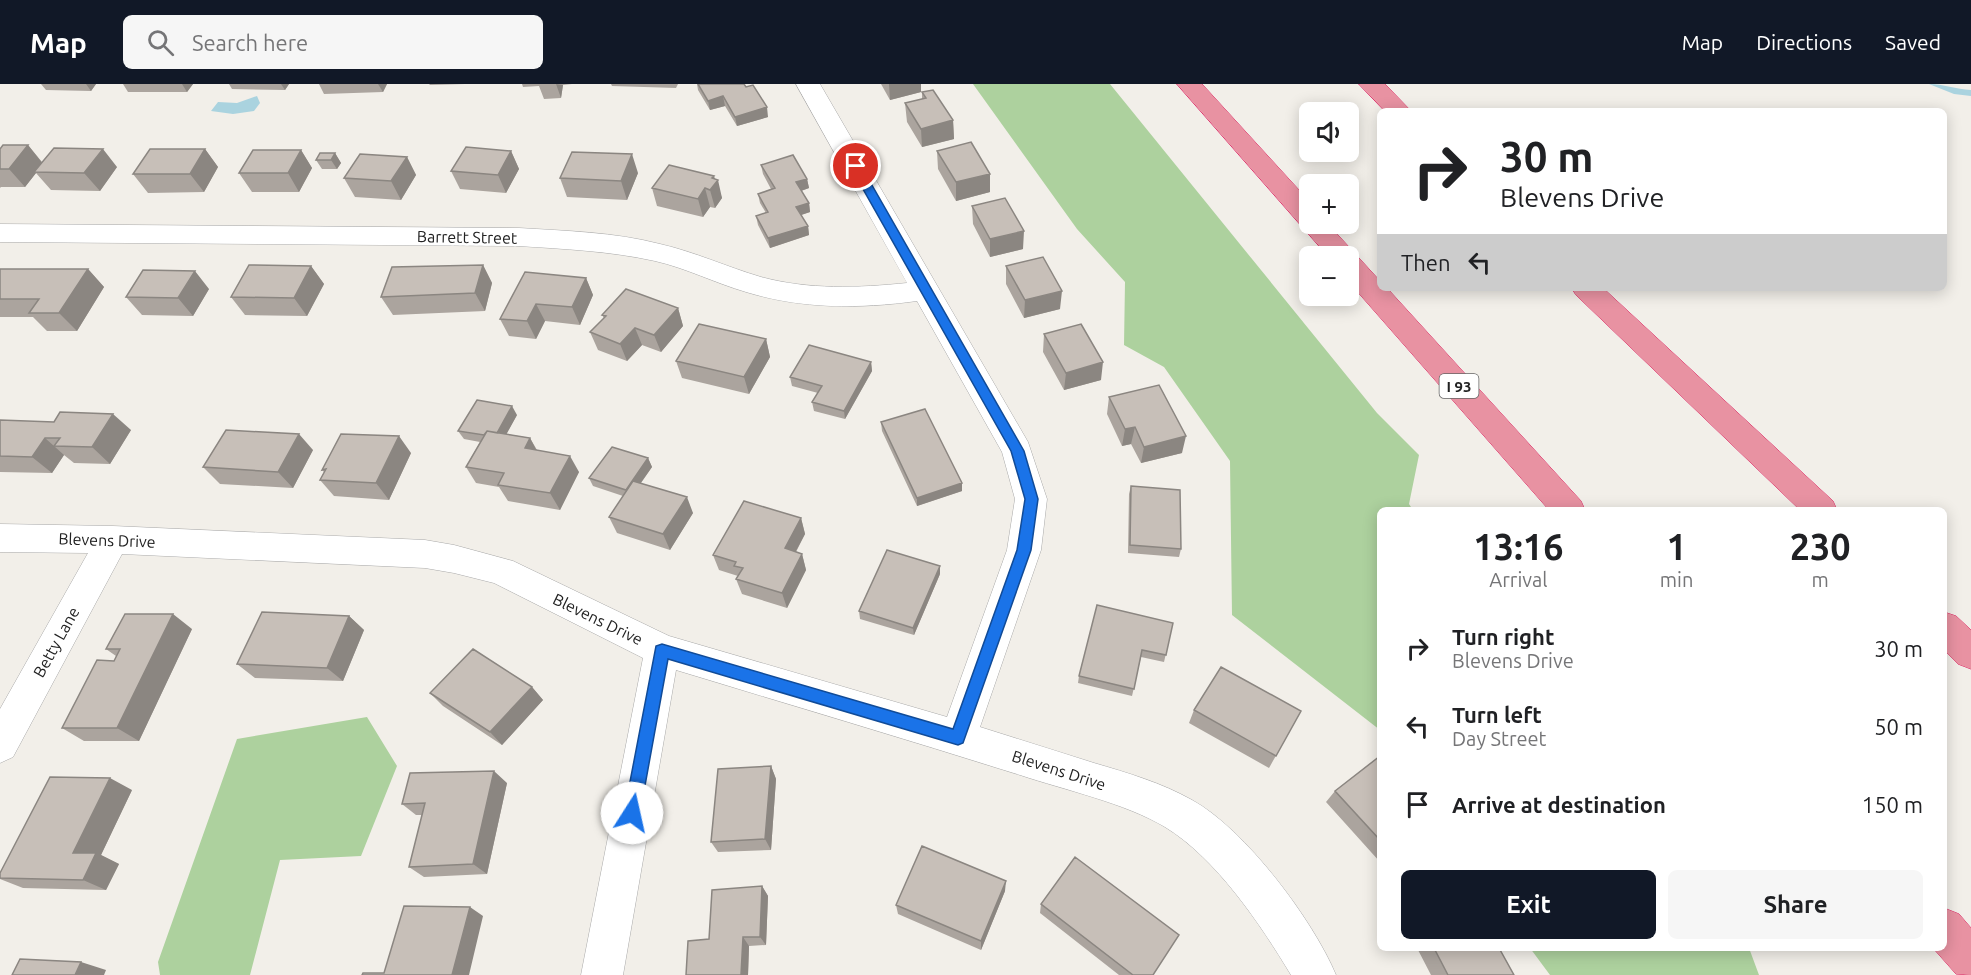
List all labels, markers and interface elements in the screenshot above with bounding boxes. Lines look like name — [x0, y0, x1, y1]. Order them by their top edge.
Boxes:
search box — [123, 15, 543, 69]
icon: search — [144, 26, 177, 59]
text: Map — [30, 27, 87, 58]
text: Search here — [192, 30, 308, 55]
text: Map — [1682, 30, 1723, 54]
text: Directions — [1756, 30, 1852, 54]
text: Saved — [1885, 30, 1941, 54]
map controls — [1299, 102, 1359, 306]
button: sound — [1299, 102, 1359, 162]
icon: right — [1401, 132, 1479, 210]
text: 30 m — [1500, 133, 1594, 180]
pin — [830, 140, 881, 191]
icon: arrive — [839, 149, 872, 182]
button: + — [1299, 174, 1359, 234]
text: Blevens Drive — [1500, 182, 1664, 212]
street label: Barrett Street — [417, 227, 518, 247]
button: − — [1299, 246, 1359, 306]
icon: left — [1463, 246, 1496, 279]
text: Then — [1401, 250, 1451, 275]
road number: I 93 — [1440, 374, 1478, 398]
text: 13:16 — [1473, 526, 1563, 567]
text: 1 — [1666, 526, 1687, 567]
text: 230 — [1790, 526, 1851, 567]
street label: Blevens Drive — [58, 529, 156, 551]
text: Arrival — [1489, 568, 1548, 591]
text: min — [1660, 568, 1693, 591]
text: m — [1812, 568, 1829, 591]
street label: Blevens Drive — [550, 590, 646, 648]
street label: Betty Lane — [29, 604, 83, 680]
text: Turn right — [1452, 624, 1554, 649]
icon: right — [1401, 632, 1434, 665]
text: 30 m — [1874, 636, 1923, 661]
text: Blevens Drive — [1452, 649, 1574, 672]
text: Turn left — [1452, 702, 1542, 727]
icon: left — [1401, 710, 1434, 743]
text: 50 m — [1874, 714, 1923, 739]
text: Day Street — [1452, 727, 1546, 750]
street label: Blevens Drive — [1010, 746, 1108, 794]
position arrow — [600, 781, 664, 845]
icon: arrive — [1401, 788, 1434, 821]
text: Arrive at destination — [1452, 792, 1666, 817]
text: 150 m — [1862, 792, 1923, 817]
button: Exit — [1401, 870, 1656, 939]
button: Share — [1668, 870, 1923, 939]

